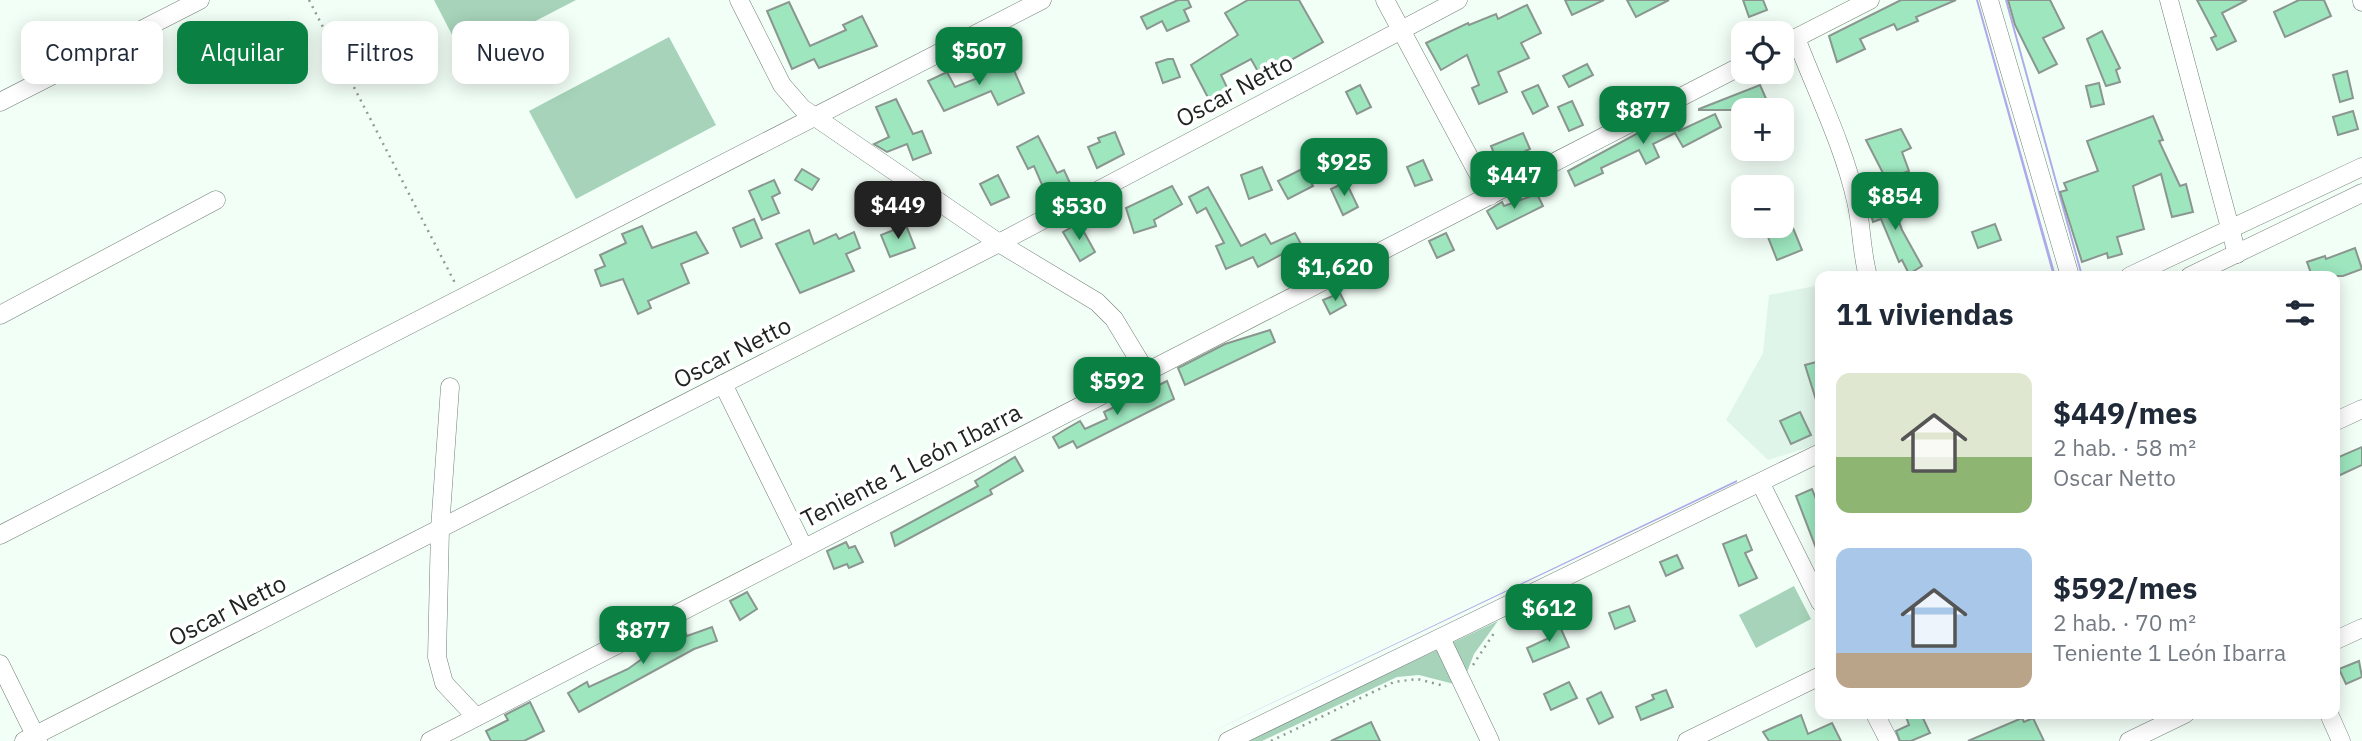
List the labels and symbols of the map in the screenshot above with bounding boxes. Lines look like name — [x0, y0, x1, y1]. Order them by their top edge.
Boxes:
pin: $507 — [938, 28, 1020, 87]
street label: Oscar Netto — [1170, 46, 1298, 134]
pin: $877 — [1602, 86, 1684, 146]
pin: $925 — [1303, 138, 1385, 198]
pin: $447 — [1473, 152, 1555, 211]
pin: $854 — [1854, 173, 1936, 232]
pin: $449 — [857, 182, 939, 241]
pin: $530 — [1038, 182, 1120, 242]
pin: $1,620 — [1278, 244, 1392, 303]
street label: Oscar Netto — [668, 309, 796, 395]
pin: $592 — [1076, 358, 1158, 417]
street label: Teniente 1 León Ibarra — [795, 395, 1027, 535]
street label: Oscar Netto — [163, 567, 291, 653]
pin: $612 — [1508, 584, 1590, 644]
pin: $877 — [602, 606, 684, 666]

